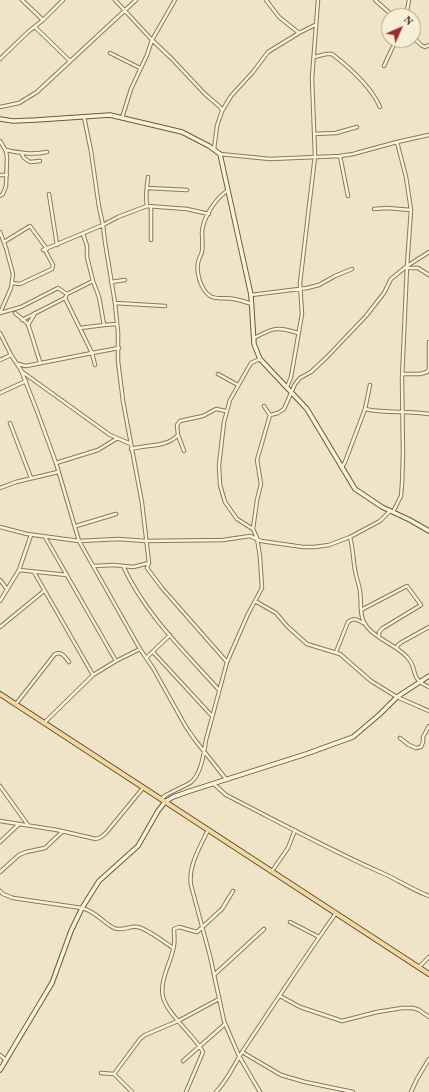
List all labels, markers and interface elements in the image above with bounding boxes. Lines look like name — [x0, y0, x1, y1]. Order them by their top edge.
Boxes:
north arrow — [381, 8, 421, 48]
text: N — [402, 13, 416, 27]

